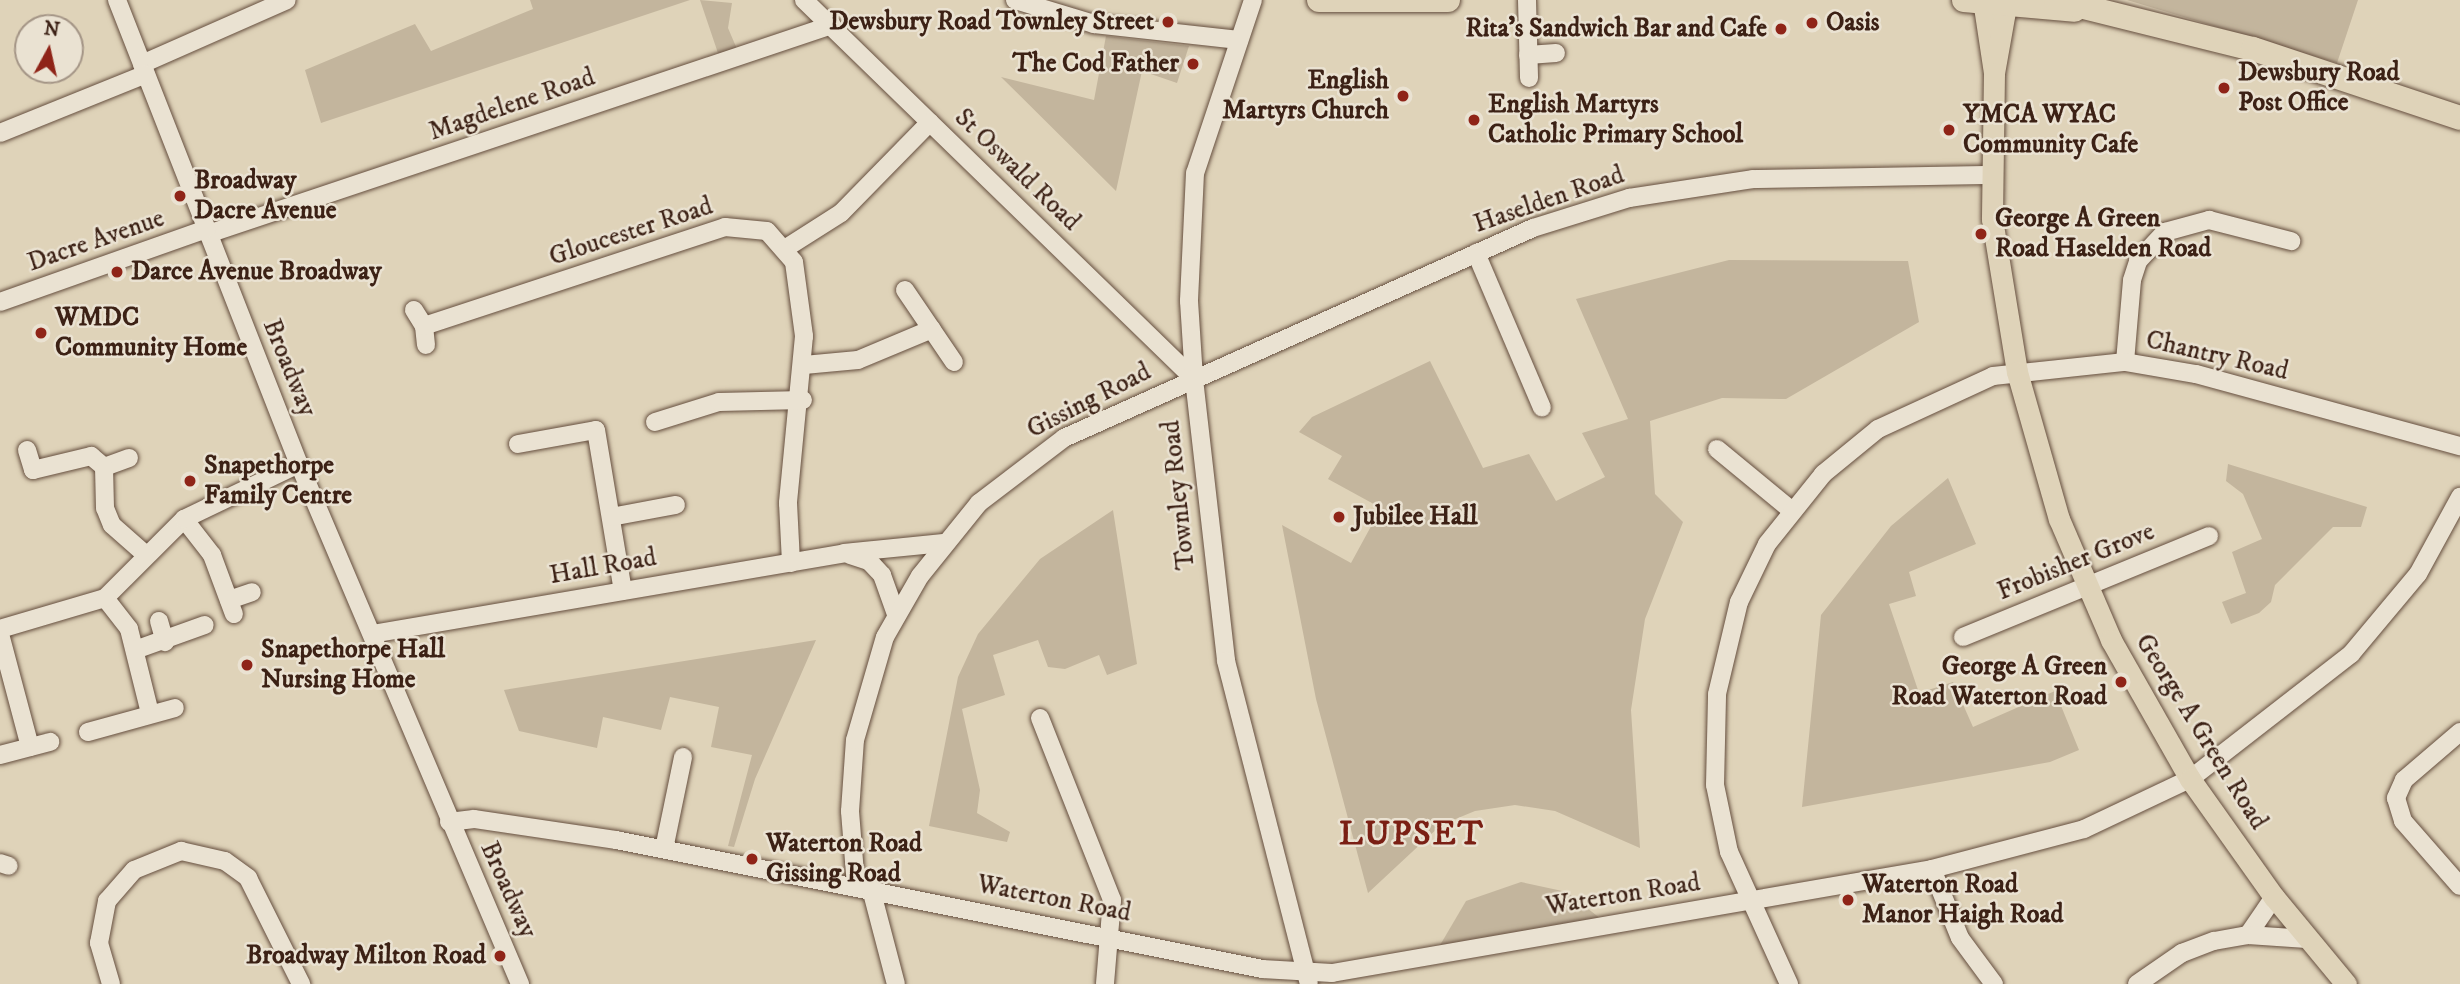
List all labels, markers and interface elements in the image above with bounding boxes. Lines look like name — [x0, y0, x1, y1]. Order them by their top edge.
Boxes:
place label: Dewsbury Road Townley Street — [829, 6, 1154, 38]
place label: Oasis — [1826, 7, 1880, 39]
place label: Rita's Sandwich Bar and Cafe — [1465, 13, 1767, 45]
north arrow — [14, 14, 84, 84]
marker: Dewsbury Road Townley Street — [1160, 14, 1176, 30]
marker: Oasis — [1804, 15, 1820, 31]
text: N — [42, 17, 61, 42]
marker: Rita's Sandwich Bar and Cafe — [1773, 21, 1789, 37]
place label: The Cod Father — [1012, 48, 1179, 80]
marker: The Cod Father — [1185, 56, 1201, 72]
place label: Dewsbury Road Post Office — [2238, 57, 2400, 119]
street label: Magdelene Road — [425, 62, 599, 148]
place label: English Martyrs Church — [1222, 65, 1389, 126]
marker: Dewsbury Road Post Office — [2216, 80, 2232, 96]
marker: English Martyrs Church — [1395, 88, 1411, 104]
place label: English Martyrs Catholic Primary School — [1488, 89, 1743, 150]
place label: YMCA WYAC Community Cafe — [1963, 99, 2138, 160]
street label: St Oswald Road — [948, 102, 1086, 238]
marker: English Martyrs Catholic Primary School — [1466, 112, 1482, 128]
marker: YMCA WYAC Community Cafe — [1941, 122, 1957, 138]
street label: Haselden Road — [1470, 160, 1628, 240]
place label: Broadway Dacre Avenue — [194, 165, 337, 227]
marker: Broadway Dacre Avenue — [172, 188, 188, 204]
street label: Gloucester Road — [545, 191, 717, 273]
street label: Dacre Avenue — [24, 203, 168, 279]
place label: George A Green Road Haselden Road — [1995, 203, 2211, 264]
marker: George A Green Road Haselden Road — [1973, 226, 1989, 242]
place label: Darce Avenue Broadway — [131, 256, 381, 288]
marker: Darce Avenue Broadway — [109, 264, 125, 280]
place label: WMDC Community Home — [55, 302, 247, 364]
street label: Broadway — [255, 315, 323, 421]
street label: Chantry Road — [2143, 324, 2291, 388]
marker: WMDC Community Home — [33, 325, 49, 341]
street label: Gissing Road — [1022, 357, 1156, 445]
street label: Townley Road — [1156, 419, 1202, 571]
place label: Snapethorpe Family Centre — [204, 450, 352, 512]
marker: Snapethorpe Family Centre — [182, 473, 198, 489]
place label: Jubilee Hall — [1353, 501, 1478, 533]
marker: Jubilee Hall — [1331, 509, 1347, 525]
street label: Frobisher Grove — [1993, 516, 2159, 608]
street label: Hall Road — [547, 542, 659, 592]
street label: George A Green Road — [2128, 628, 2274, 836]
place label: Snapethorpe Hall Nursing Home — [261, 634, 445, 696]
place label: George A Green Road Waterton Road — [1892, 651, 2107, 712]
marker: Snapethorpe Hall Nursing Home — [239, 657, 255, 673]
marker: George A Green Road Waterton Road — [2113, 674, 2129, 690]
district label: LUPSET — [1340, 815, 1484, 855]
place label: Waterton Road Gissing Road — [766, 828, 922, 890]
street label: Broadway — [473, 837, 543, 943]
marker: Waterton Road Gissing Road — [744, 851, 760, 867]
street label: Waterton Road — [1543, 867, 1703, 923]
street label: Waterton Road — [974, 869, 1134, 929]
place label: Waterton Road Manor Haigh Road — [1862, 869, 2063, 931]
marker: Waterton Road Manor Haigh Road — [1840, 892, 1856, 908]
place label: Broadway Milton Road — [246, 940, 486, 972]
marker: Broadway Milton Road — [492, 948, 508, 964]

